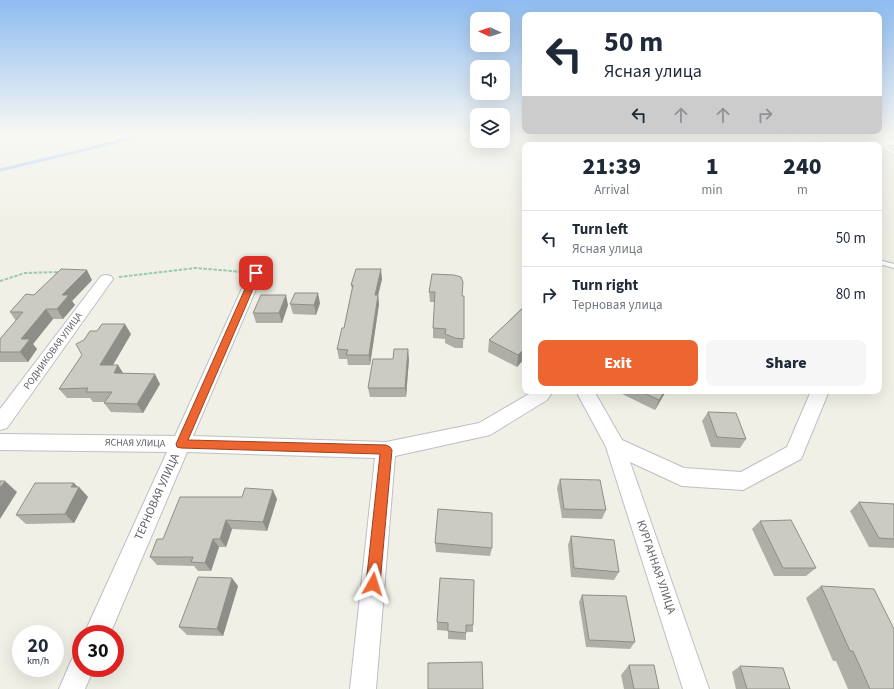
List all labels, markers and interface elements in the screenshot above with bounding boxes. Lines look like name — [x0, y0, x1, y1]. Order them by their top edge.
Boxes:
north arrow — [470, 12, 510, 52]
map controls — [470, 12, 510, 148]
text: 50 m — [604, 22, 663, 62]
icon: left — [538, 28, 590, 80]
text: Ясная улица — [604, 59, 702, 84]
button: sound — [470, 60, 510, 100]
icon: left — [628, 104, 650, 126]
icon: ahead — [670, 104, 692, 126]
icon: ahead — [712, 104, 734, 126]
icon: right — [754, 104, 776, 126]
button: layers — [470, 108, 510, 148]
text: 21:39 — [582, 149, 641, 184]
text: 1 — [706, 149, 719, 184]
text: 240 — [783, 149, 822, 184]
text: Arrival — [594, 181, 629, 199]
text: min — [702, 181, 723, 199]
text: m — [797, 181, 808, 199]
text: Turn left — [572, 219, 628, 240]
icon: left — [538, 228, 560, 250]
text: 50 m — [836, 228, 866, 249]
text: Ясная улица — [572, 240, 643, 258]
pin — [239, 256, 273, 290]
icon: arrive — [245, 262, 267, 284]
text: Turn right — [572, 275, 638, 296]
icon: right — [538, 284, 560, 306]
text: 80 m — [836, 284, 866, 305]
text: Терновая улица — [572, 296, 663, 314]
street label: РОДНИКОВАЯ УЛИЦА — [20, 309, 86, 392]
button: Exit — [538, 340, 698, 386]
button: Share — [706, 340, 866, 386]
street label: ЯСНАЯ УЛИЦА — [105, 435, 166, 451]
street label: ТЕРНОВАЯ УЛИЦА — [130, 450, 184, 543]
street label: КУРГАННАЯ УЛИЦА — [632, 518, 680, 617]
position arrow — [352, 563, 394, 605]
speed limit sign: 30 — [72, 625, 124, 677]
text: 20 — [27, 632, 49, 660]
text: km/h — [27, 654, 49, 668]

